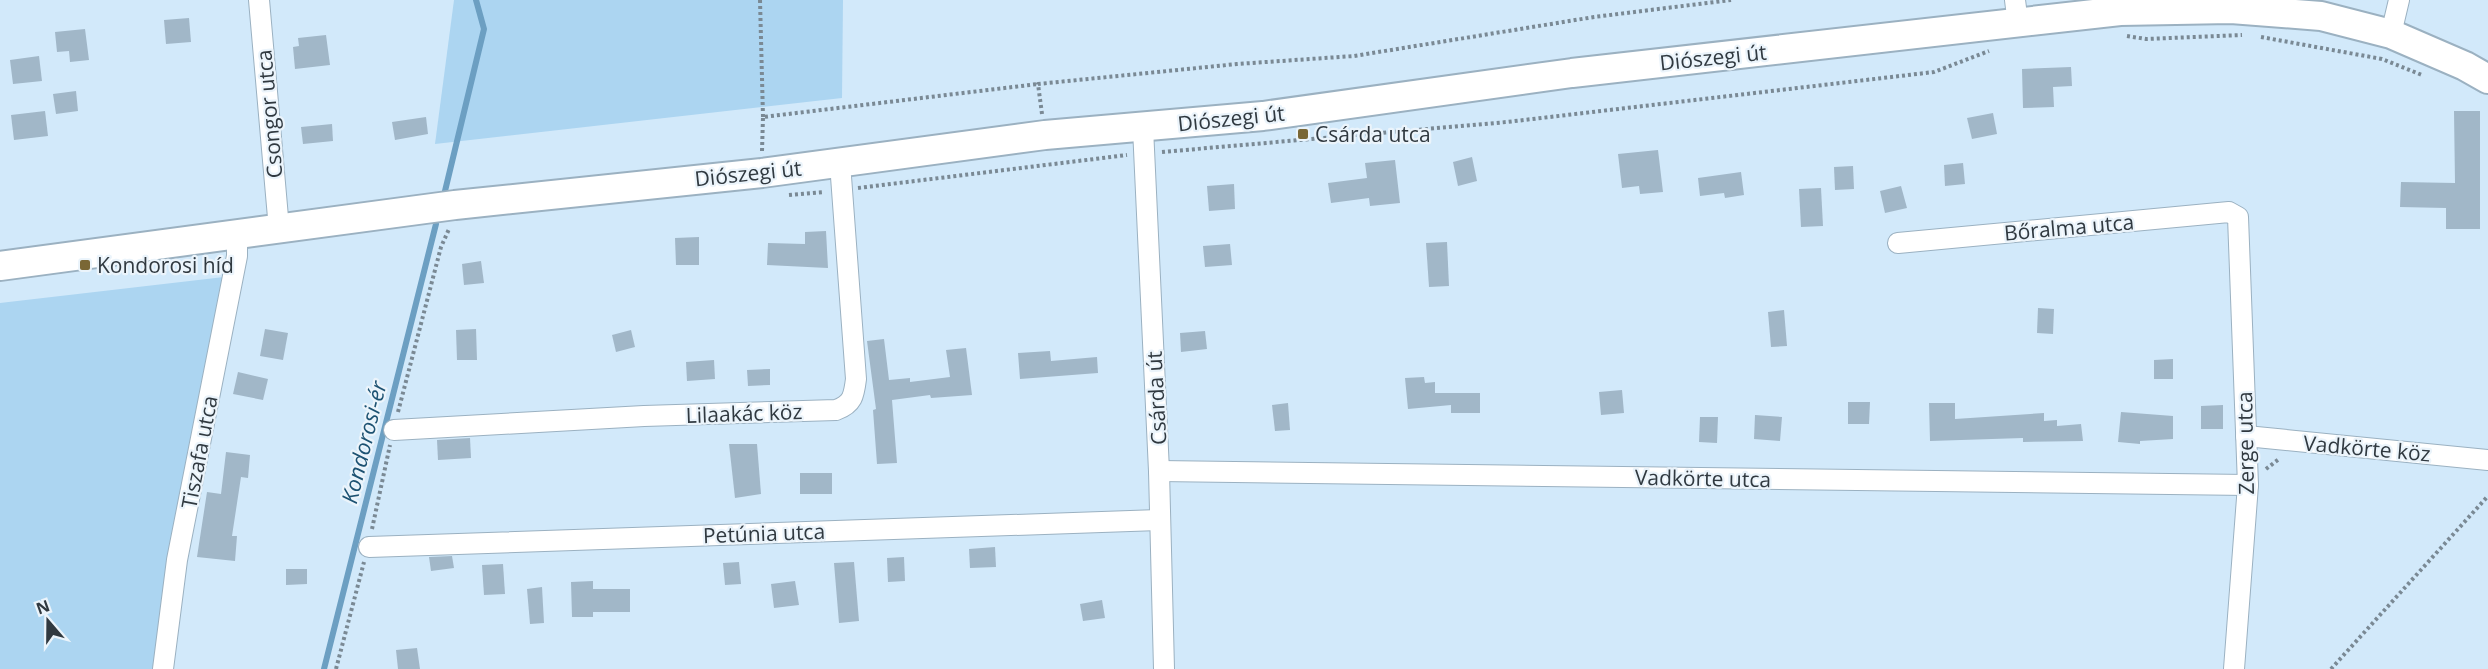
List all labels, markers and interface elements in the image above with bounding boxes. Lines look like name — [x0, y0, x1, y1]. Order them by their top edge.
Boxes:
street label: Diószegi út — [1658, 37, 1768, 77]
street label: Csongor utca — [249, 49, 289, 179]
street label: Diószegi út — [1176, 98, 1286, 138]
place label: Csárda utca — [1315, 120, 1431, 148]
marker: Csárda utca — [1296, 127, 1310, 141]
street label: Diószegi út — [693, 153, 803, 193]
street label: Bőralma utca — [2003, 207, 2135, 247]
place label: Kondorosi híd — [97, 251, 234, 279]
marker: Kondorosi híd — [78, 258, 92, 272]
street label: Csárda út — [1140, 350, 1172, 446]
water label: Kondorosi-ér — [333, 376, 393, 506]
street label: Zerge utca — [2230, 391, 2260, 495]
street label: Tiszafa utca — [174, 393, 224, 511]
street label: Lilaakác köz — [685, 397, 803, 429]
street label: Vadkörte köz — [2302, 428, 2432, 468]
street label: Vadkörte utca — [1635, 463, 1771, 493]
street label: Petúnia utca — [702, 517, 826, 549]
north arrow — [18, 591, 78, 651]
text: N — [33, 594, 53, 619]

